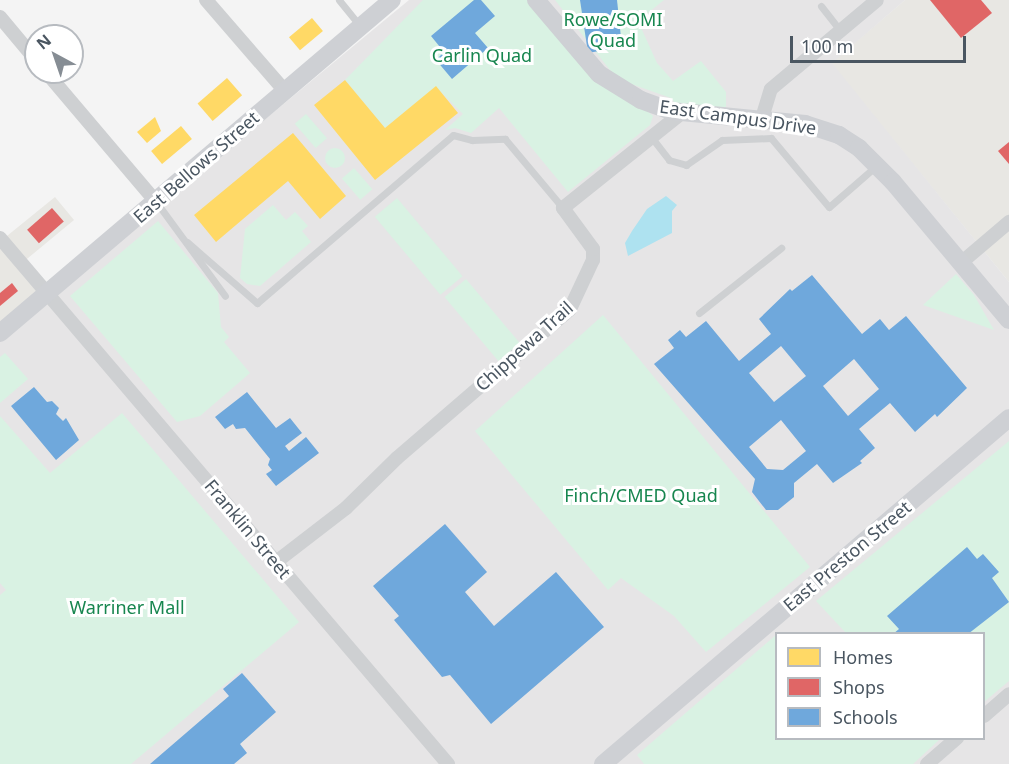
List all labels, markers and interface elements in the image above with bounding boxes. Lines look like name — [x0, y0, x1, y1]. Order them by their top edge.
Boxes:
park label: Rowe/SOMI Quad — [563, 9, 663, 52]
north arrow — [24, 24, 84, 84]
scale bar — [793, 24, 968, 62]
text: N — [32, 29, 56, 54]
text: 100 m — [801, 34, 853, 58]
park label: Carlin Quad — [432, 44, 532, 66]
street label: East Campus Drive — [658, 95, 818, 139]
street label: East Bellows Street — [129, 107, 263, 227]
street label: Chippewa Trail — [471, 297, 577, 395]
street label: Franklin Street — [200, 475, 296, 583]
park label: Finch/CMED Quad — [564, 484, 718, 506]
street label: East Preston Street — [779, 496, 915, 616]
park label: Warriner Mall — [69, 596, 185, 618]
legend — [775, 632, 985, 740]
text: Homes — [833, 645, 893, 669]
text: Shops — [833, 675, 885, 699]
text: Schools — [833, 705, 898, 729]

